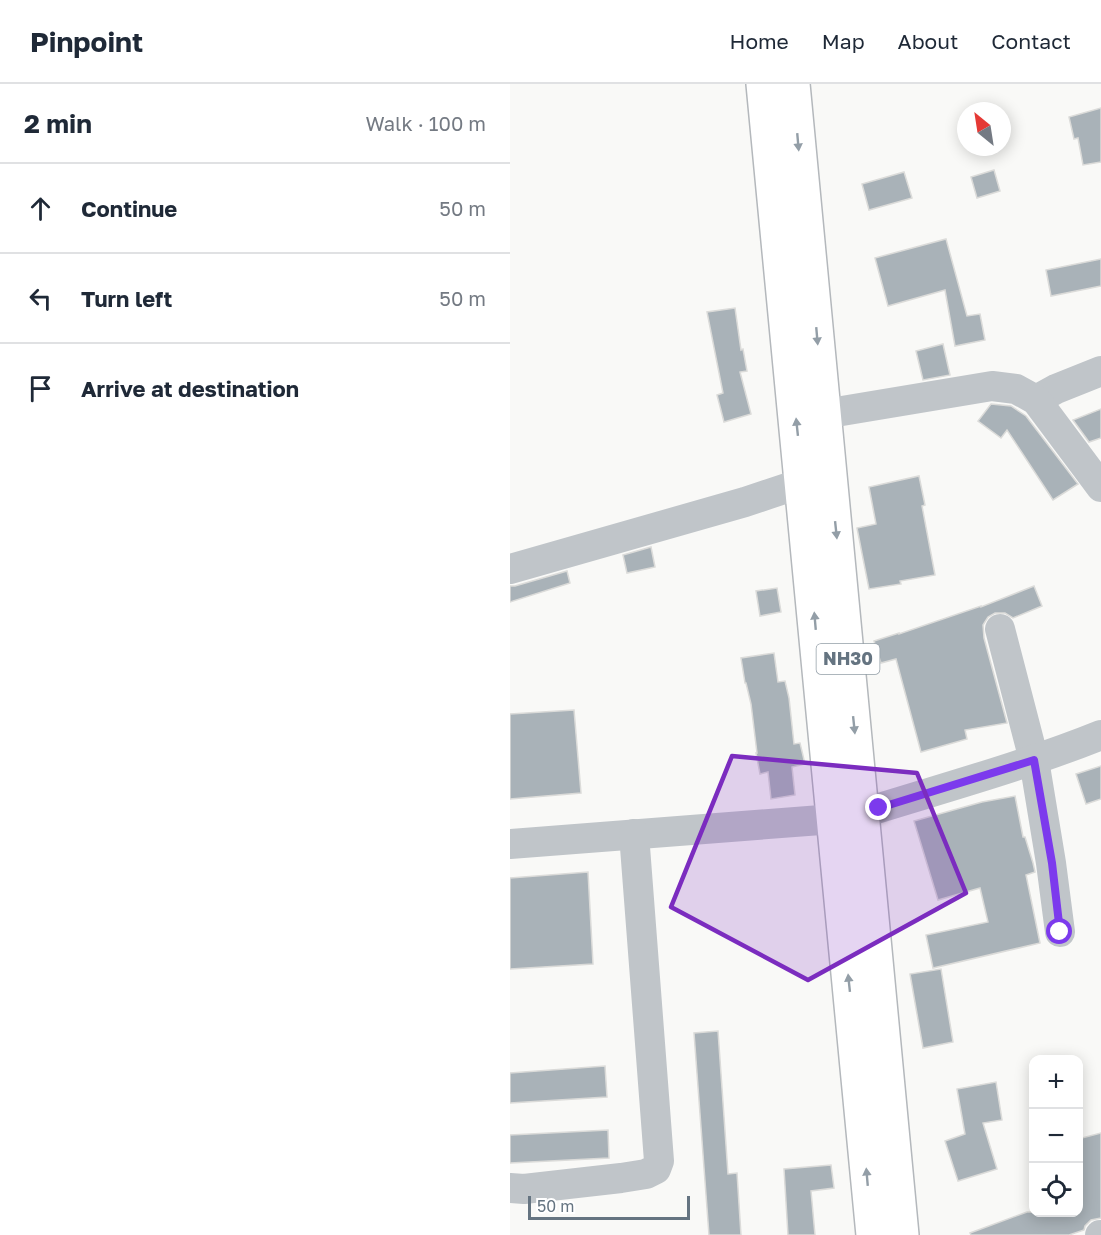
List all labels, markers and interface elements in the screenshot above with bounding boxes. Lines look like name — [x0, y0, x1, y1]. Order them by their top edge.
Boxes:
text: Pinpoint — [30, 25, 143, 58]
text: Home — [729, 28, 789, 54]
text: Map — [822, 28, 865, 54]
text: About — [898, 28, 958, 54]
text: Contact — [991, 28, 1071, 54]
north arrow — [957, 102, 1011, 156]
text: 2 min — [24, 108, 92, 139]
text: Walk · 100 m — [365, 111, 486, 135]
one-way arrow — [793, 133, 803, 152]
icon: ahead — [24, 192, 57, 225]
text: Continue — [81, 195, 177, 222]
text: 50 m — [439, 196, 486, 220]
icon: left — [24, 282, 57, 315]
text: Turn left — [81, 285, 172, 312]
text: 50 m — [439, 286, 486, 310]
one-way arrow — [812, 327, 822, 346]
icon: arrive — [24, 372, 57, 405]
text: Arrive at destination — [81, 375, 299, 402]
one-way arrow — [792, 418, 802, 437]
one-way arrow — [831, 521, 841, 540]
one-way arrow — [810, 612, 820, 631]
road number: NH30 — [816, 644, 880, 674]
one-way arrow — [849, 715, 859, 734]
route end — [865, 794, 891, 820]
route start — [1046, 918, 1072, 944]
one-way arrow — [844, 973, 854, 992]
map controls — [1029, 1055, 1083, 1217]
button: + — [1029, 1055, 1083, 1109]
button: − — [1029, 1109, 1083, 1163]
button: locate — [1029, 1163, 1083, 1217]
one-way arrow — [863, 1167, 872, 1186]
scale bar — [528, 1193, 690, 1220]
text: 50 m — [537, 1196, 574, 1216]

